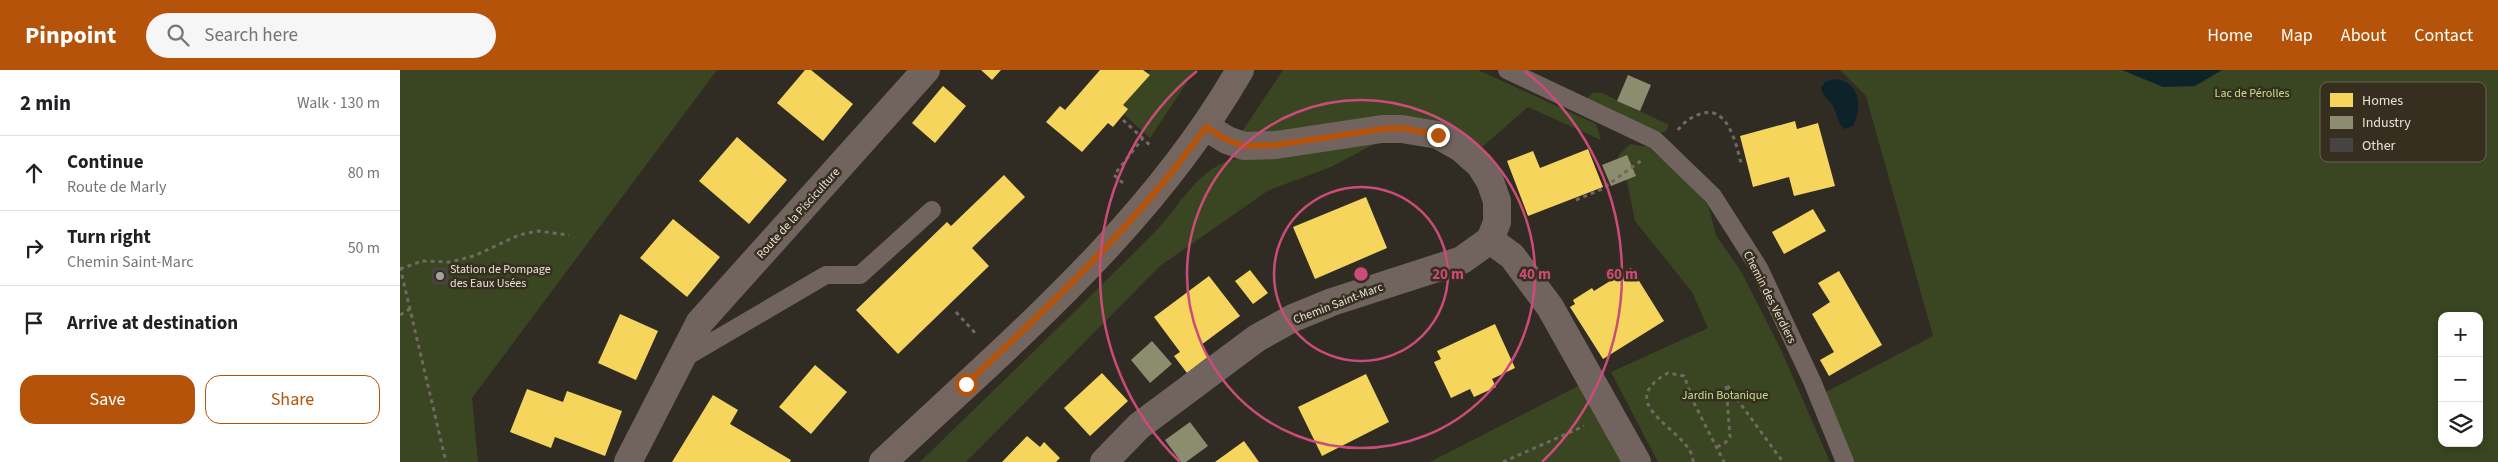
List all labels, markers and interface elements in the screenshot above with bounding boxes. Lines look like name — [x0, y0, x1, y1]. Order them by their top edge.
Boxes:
search box — [146, 13, 496, 58]
text: Pinpoint — [25, 18, 116, 53]
icon: search — [164, 21, 192, 49]
text: Search here — [204, 22, 298, 49]
text: Home — [2207, 23, 2253, 48]
text: Map — [2281, 23, 2313, 48]
text: About — [2341, 23, 2386, 48]
text: Contact — [2414, 23, 2473, 48]
legend — [2320, 82, 2486, 162]
park label: Lac de Pérolles — [2215, 85, 2289, 102]
text: 2 min — [20, 88, 71, 118]
text: Homes — [2362, 91, 2403, 111]
text: Walk · 130 m — [297, 92, 380, 114]
text: Industry — [2362, 113, 2411, 133]
route end — [1427, 124, 1450, 147]
text: Other — [2362, 136, 2396, 156]
text: Continue — [67, 149, 144, 176]
icon: ahead — [20, 159, 48, 187]
text: 80 m — [348, 162, 380, 184]
street label: Route de la Pisciculture — [753, 164, 844, 263]
text: Route de Marly — [67, 176, 166, 198]
text: Turn right — [67, 224, 151, 251]
icon: right — [20, 234, 48, 262]
text: 50 m — [348, 237, 380, 259]
street label: Chemin des Verdiers — [1739, 248, 1800, 347]
text: Chemin Saint-Marc — [67, 251, 194, 273]
place label: Station de Pompage des Eaux Usées — [450, 261, 551, 292]
text: 20 m — [1432, 264, 1464, 285]
text: 40 m — [1519, 264, 1551, 285]
text: 60 m — [1606, 264, 1638, 285]
centre of rings — [1352, 265, 1370, 283]
marker: Station de Pompage des Eaux Usées — [434, 270, 446, 282]
street label: Chemin Saint-Marc — [1291, 278, 1386, 328]
icon: arrive — [20, 309, 48, 337]
text: Arrive at destination — [67, 310, 238, 337]
map controls — [2438, 312, 2483, 447]
button: + — [2438, 312, 2483, 357]
button: − — [2438, 357, 2483, 402]
route start — [955, 373, 978, 396]
button: Save — [20, 375, 195, 424]
button: Share — [205, 375, 380, 424]
park label: Jardin Botanique — [1682, 387, 1768, 404]
button: layers — [2438, 402, 2483, 447]

